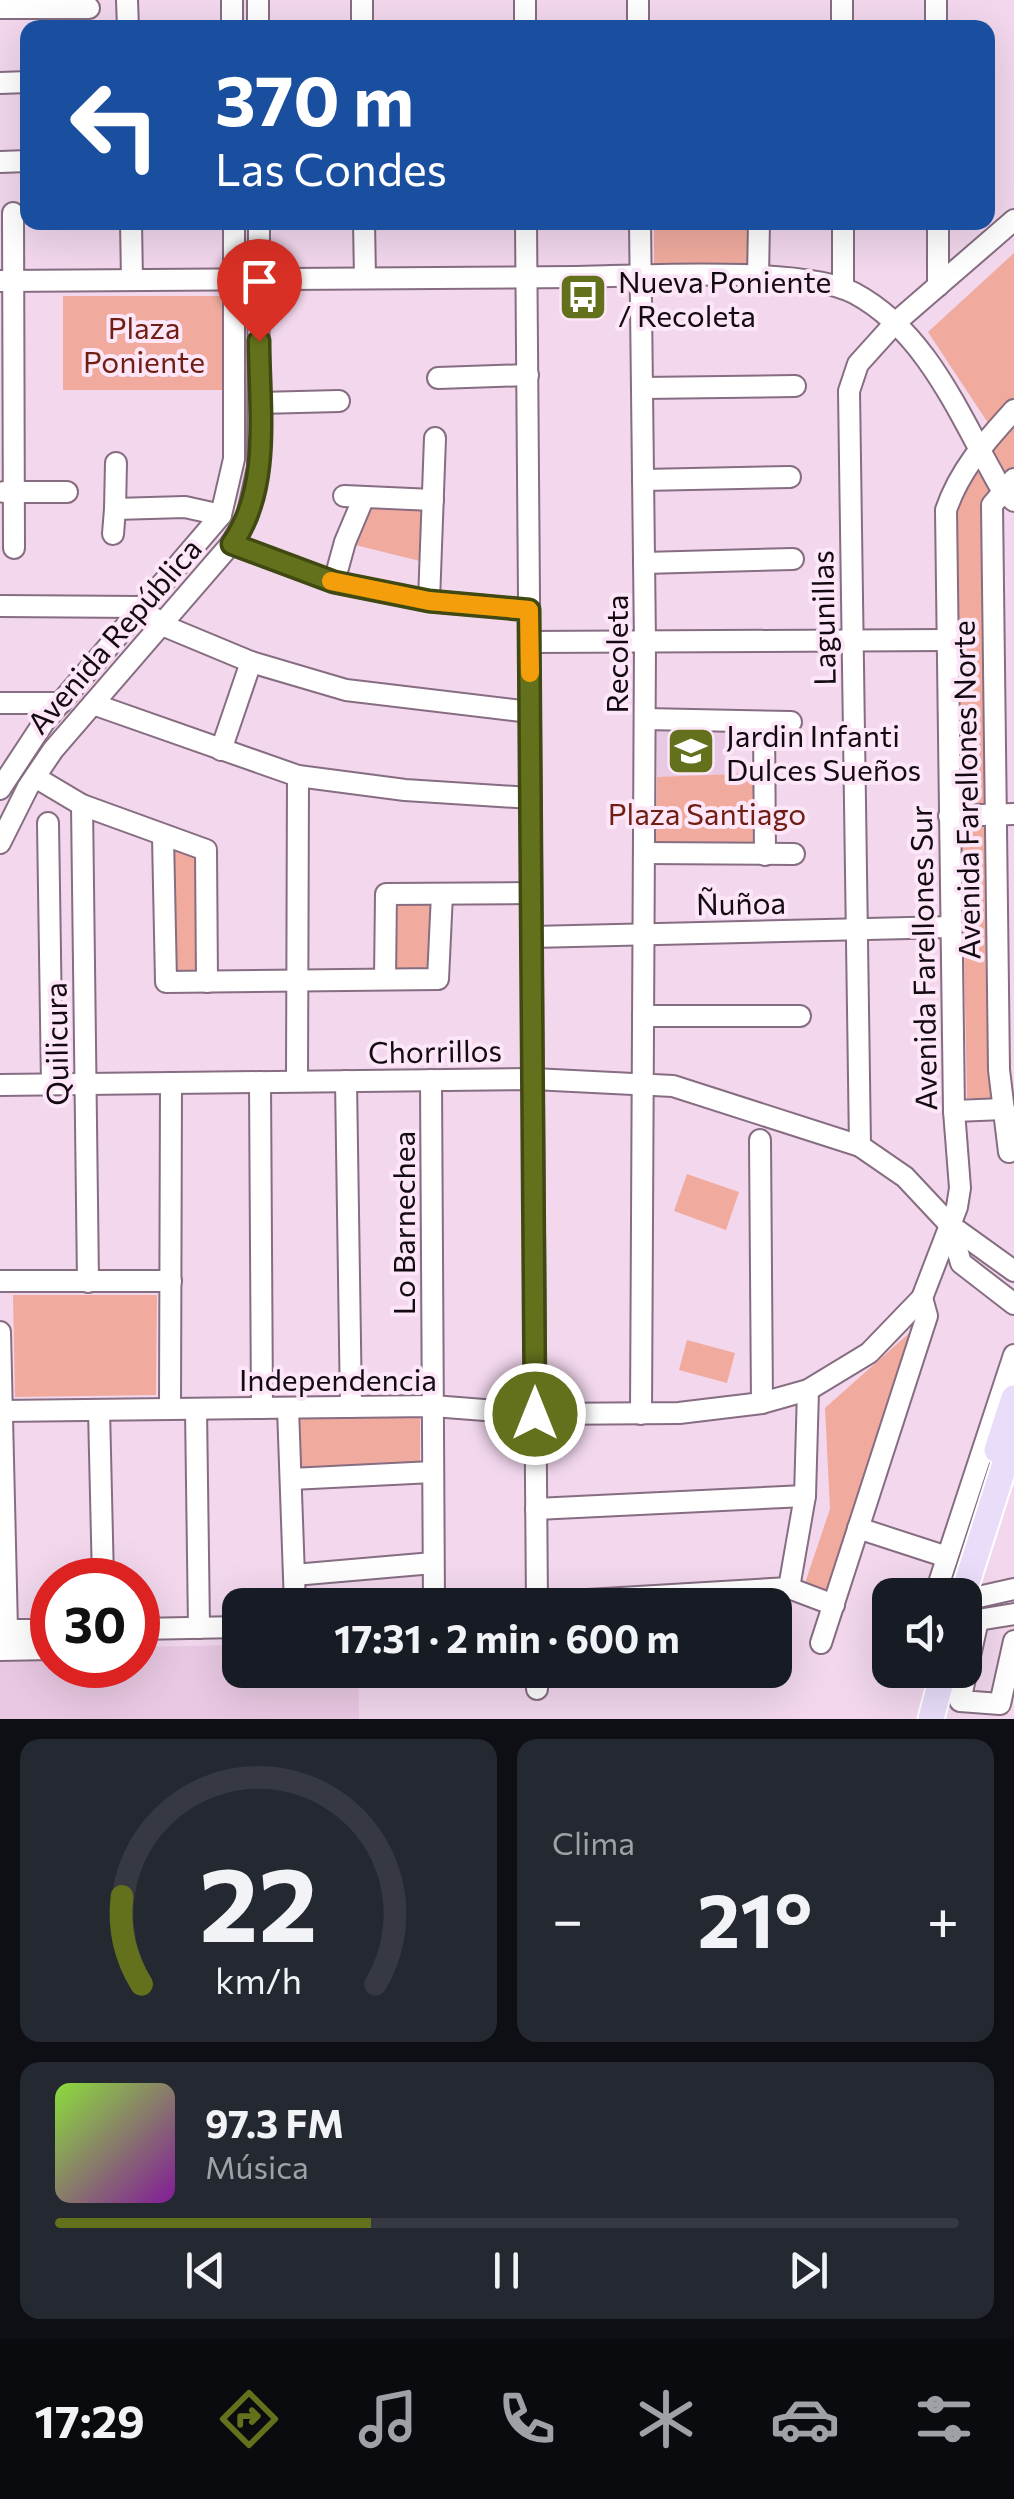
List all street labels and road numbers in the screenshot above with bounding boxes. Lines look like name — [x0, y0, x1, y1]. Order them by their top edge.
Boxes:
street label: Avenida República — [18, 530, 208, 740]
street label: Lagunillas — [802, 550, 842, 686]
street label: Recoleta — [597, 595, 634, 713]
street label: Avenida Farellones Norte — [944, 620, 986, 960]
street label: Avenida Farellones Sur — [901, 805, 943, 1111]
street label: Ñuñoa — [696, 883, 786, 921]
street label: Quilicura — [35, 982, 75, 1106]
street label: Chorrillos — [368, 1030, 502, 1070]
street label: Lo Barnechea — [384, 1131, 421, 1315]
street label: Independencia — [239, 1360, 437, 1397]

